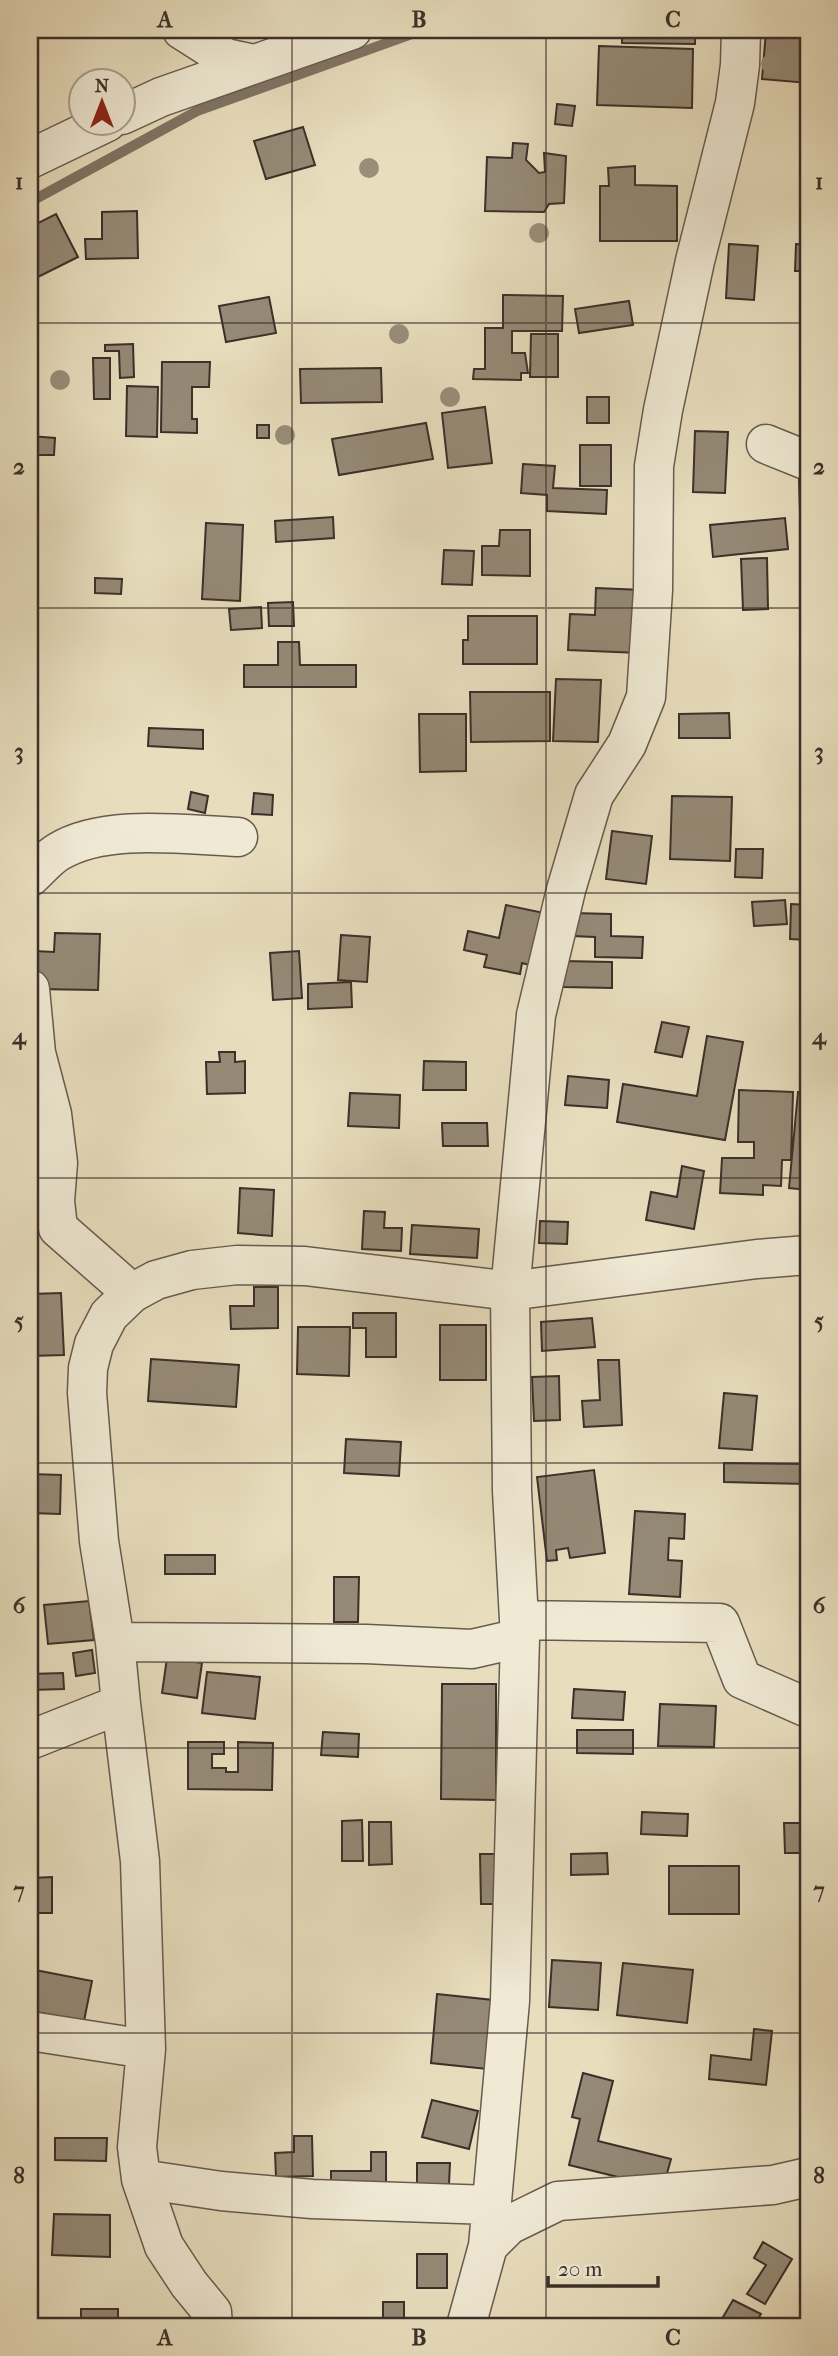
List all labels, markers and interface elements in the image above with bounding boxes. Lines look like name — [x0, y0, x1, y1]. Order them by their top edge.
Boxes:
text: A — [156, 6, 174, 33]
text: B — [412, 6, 427, 33]
text: C — [665, 6, 681, 33]
north arrow — [66, 66, 136, 136]
text: N — [95, 75, 110, 97]
text: 1 — [15, 168, 23, 195]
text: 1 — [815, 168, 823, 195]
text: 2 — [13, 453, 25, 480]
text: 2 — [813, 453, 825, 480]
text: 3 — [14, 738, 24, 765]
text: 3 — [814, 738, 824, 765]
text: 4 — [11, 1023, 27, 1050]
text: 4 — [811, 1023, 827, 1050]
text: 5 — [14, 1307, 24, 1334]
text: 5 — [814, 1307, 824, 1334]
text: 6 — [13, 1592, 26, 1619]
text: 6 — [813, 1592, 826, 1619]
text: 7 — [12, 1877, 25, 1904]
text: 7 — [812, 1877, 825, 1904]
text: 8 — [13, 2162, 25, 2189]
text: 8 — [813, 2162, 825, 2189]
scale bar — [548, 2244, 658, 2288]
text: 20 m — [558, 2257, 603, 2281]
text: A — [156, 2324, 174, 2351]
text: B — [412, 2324, 427, 2351]
text: C — [665, 2324, 681, 2351]

